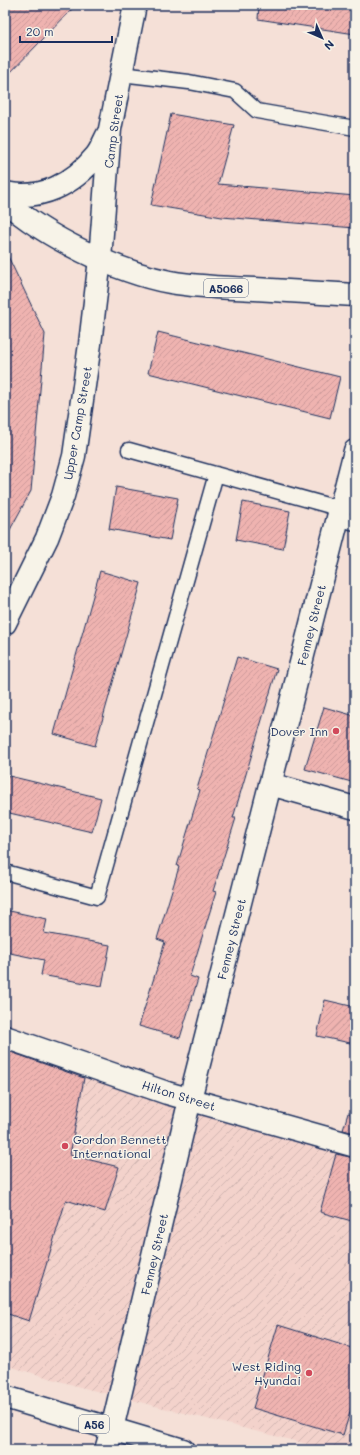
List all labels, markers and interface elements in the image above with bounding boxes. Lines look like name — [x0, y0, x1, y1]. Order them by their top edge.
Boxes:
scale bar — [20, 18, 112, 44]
north arrow — [302, 18, 342, 58]
text: 20 m — [26, 23, 54, 39]
text: N — [321, 37, 338, 54]
street label: Camp Street — [100, 93, 126, 169]
road number: A5066 — [204, 279, 248, 297]
street label: Upper Camp Street — [59, 365, 95, 481]
street label: Fenney Street — [293, 583, 329, 667]
place label: Dover Inn — [270, 723, 328, 739]
marker: Dover Inn — [331, 726, 341, 736]
street label: Fenney Street — [213, 897, 249, 981]
street label: Hilton Street — [140, 1076, 218, 1114]
place label: Gordon Bennett International — [73, 1131, 166, 1161]
marker: Gordon Bennett International — [60, 1141, 70, 1151]
street label: Fenney Street — [137, 1212, 171, 1296]
place label: West Riding Hyundai — [232, 1358, 301, 1388]
marker: West Riding Hyundai — [304, 1368, 314, 1378]
road number: A56 — [79, 1415, 109, 1433]

